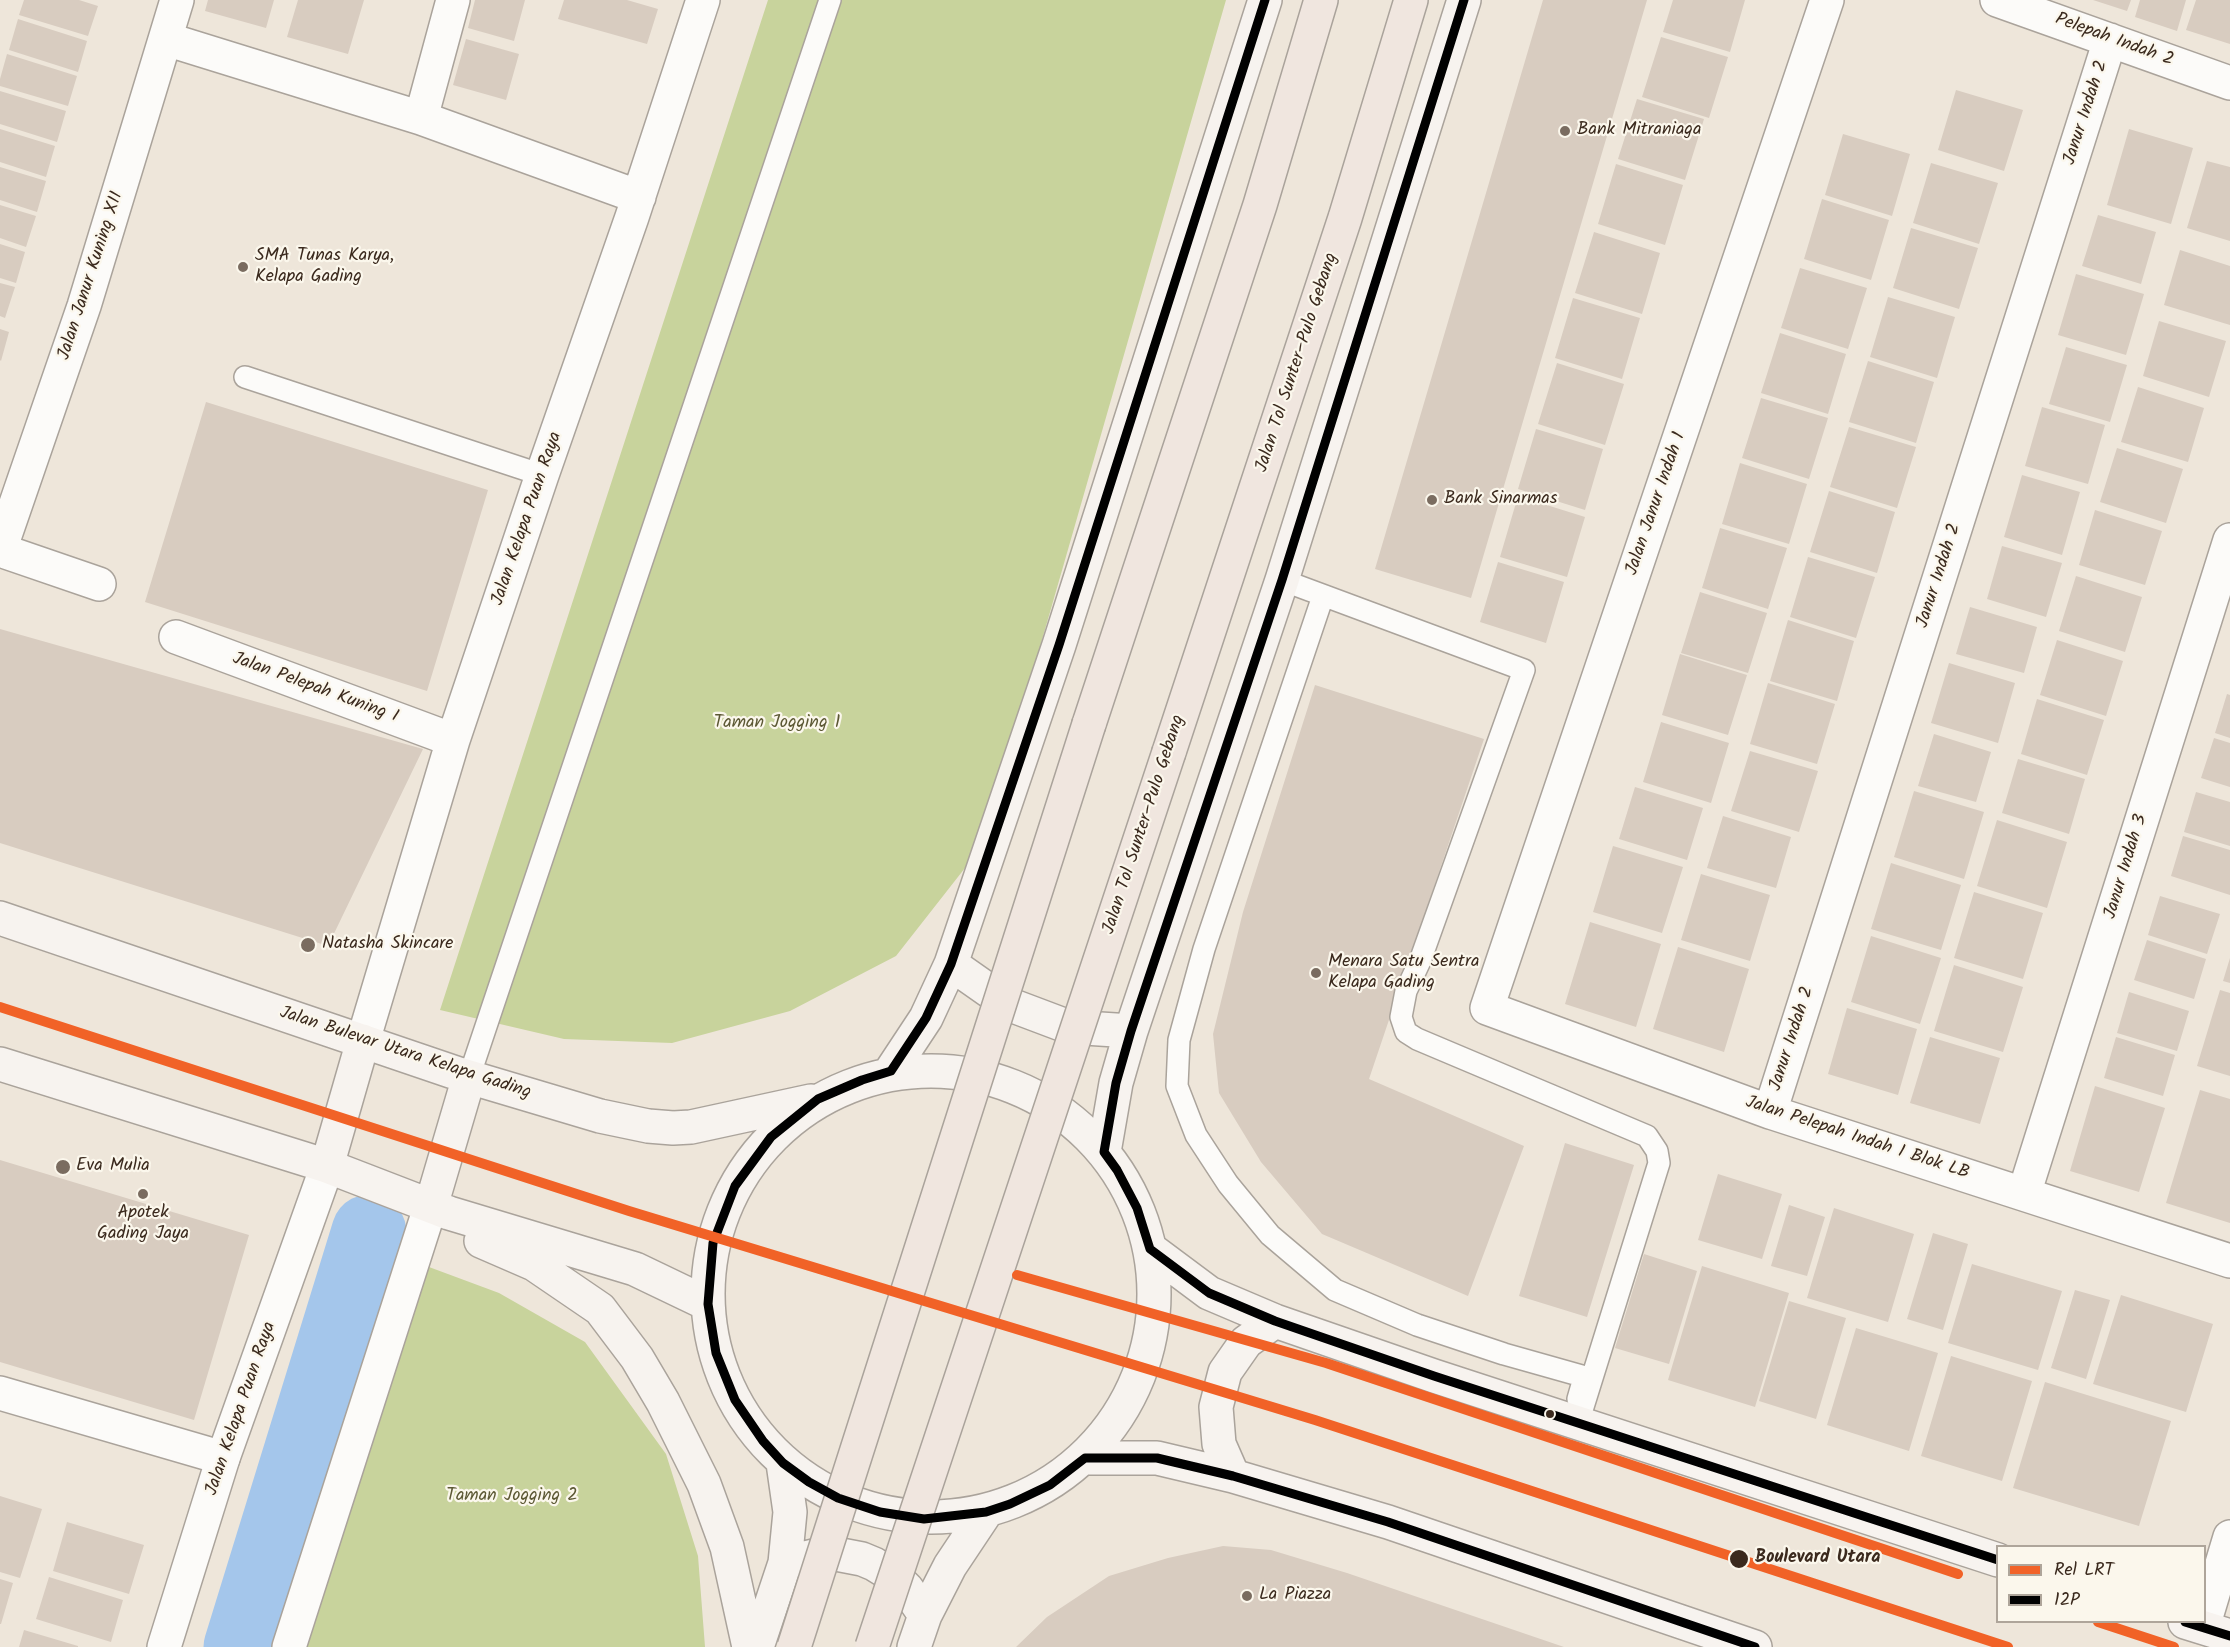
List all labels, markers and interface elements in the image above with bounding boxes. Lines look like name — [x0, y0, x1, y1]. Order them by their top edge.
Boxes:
street label: Pelepah Indah 2 — [2052, 10, 2176, 72]
street label: Janur Indah 2 — [2060, 58, 2114, 168]
place label: Bank Mitraniaga — [1577, 120, 1701, 142]
marker: Bank Mitraniaga — [1558, 124, 1572, 138]
street label: Jalan Janur Kuning XII — [55, 189, 129, 363]
place label: SMA Tunas Karya, Kelapa Gading — [255, 246, 394, 288]
street label: Jalan Tol Sunter–Pulo Gebang — [1252, 251, 1344, 475]
marker: SMA Tunas Karya, Kelapa Gading — [236, 260, 250, 274]
street label: Jalan Kelapa Puan Raya — [488, 429, 568, 609]
street label: Jalan Janur Indah 1 — [1622, 430, 1692, 578]
place label: Bank Sinarmas — [1444, 489, 1557, 511]
marker: Bank Sinarmas — [1425, 493, 1439, 507]
street label: Janur Indah 2 — [1913, 521, 1967, 631]
street label: Jalan Pelepah Kuning I — [229, 649, 401, 729]
park label: Taman Jogging 1 — [714, 713, 840, 735]
street label: Jalan Tol Sunter–Pulo Gebang — [1099, 713, 1191, 937]
street label: Janur Indah 3 — [2101, 812, 2153, 922]
place label: Natasha Skincare — [322, 934, 453, 956]
marker: Natasha Skincare — [299, 936, 317, 954]
place label: Menara Satu Sentra Kelapa Gading — [1328, 952, 1479, 994]
marker: Menara Satu Sentra Kelapa Gading — [1309, 966, 1323, 980]
street label: Janur Indah 2 — [1766, 984, 1820, 1094]
street label: Jalan Bulevar Utara Kelapa Gading — [277, 1003, 533, 1105]
street label: Jalan Pelepah Indah 1 Blok LB — [1742, 1093, 1972, 1185]
place label: Eva Mulia — [76, 1156, 150, 1178]
marker: Eva Mulia — [54, 1158, 72, 1176]
marker: Apotek Gading Jaya — [136, 1187, 150, 1201]
place label: Apotek Gading Jaya — [97, 1203, 189, 1246]
street label: Jalan Kelapa Puan Raya — [202, 1319, 282, 1499]
unlabelled marker — [1544, 1408, 1556, 1420]
park label: Taman Jogging 2 — [446, 1486, 578, 1508]
legend — [1996, 1545, 2206, 1623]
marker: Boulevard Utara — [1728, 1548, 1750, 1570]
place label: Boulevard Utara — [1755, 1548, 1880, 1570]
text: Rel LRT — [2054, 1556, 2114, 1585]
place label: La Piazza — [1259, 1585, 1331, 1607]
text: 12P — [2054, 1586, 2080, 1615]
marker: La Piazza — [1240, 1589, 1254, 1603]

